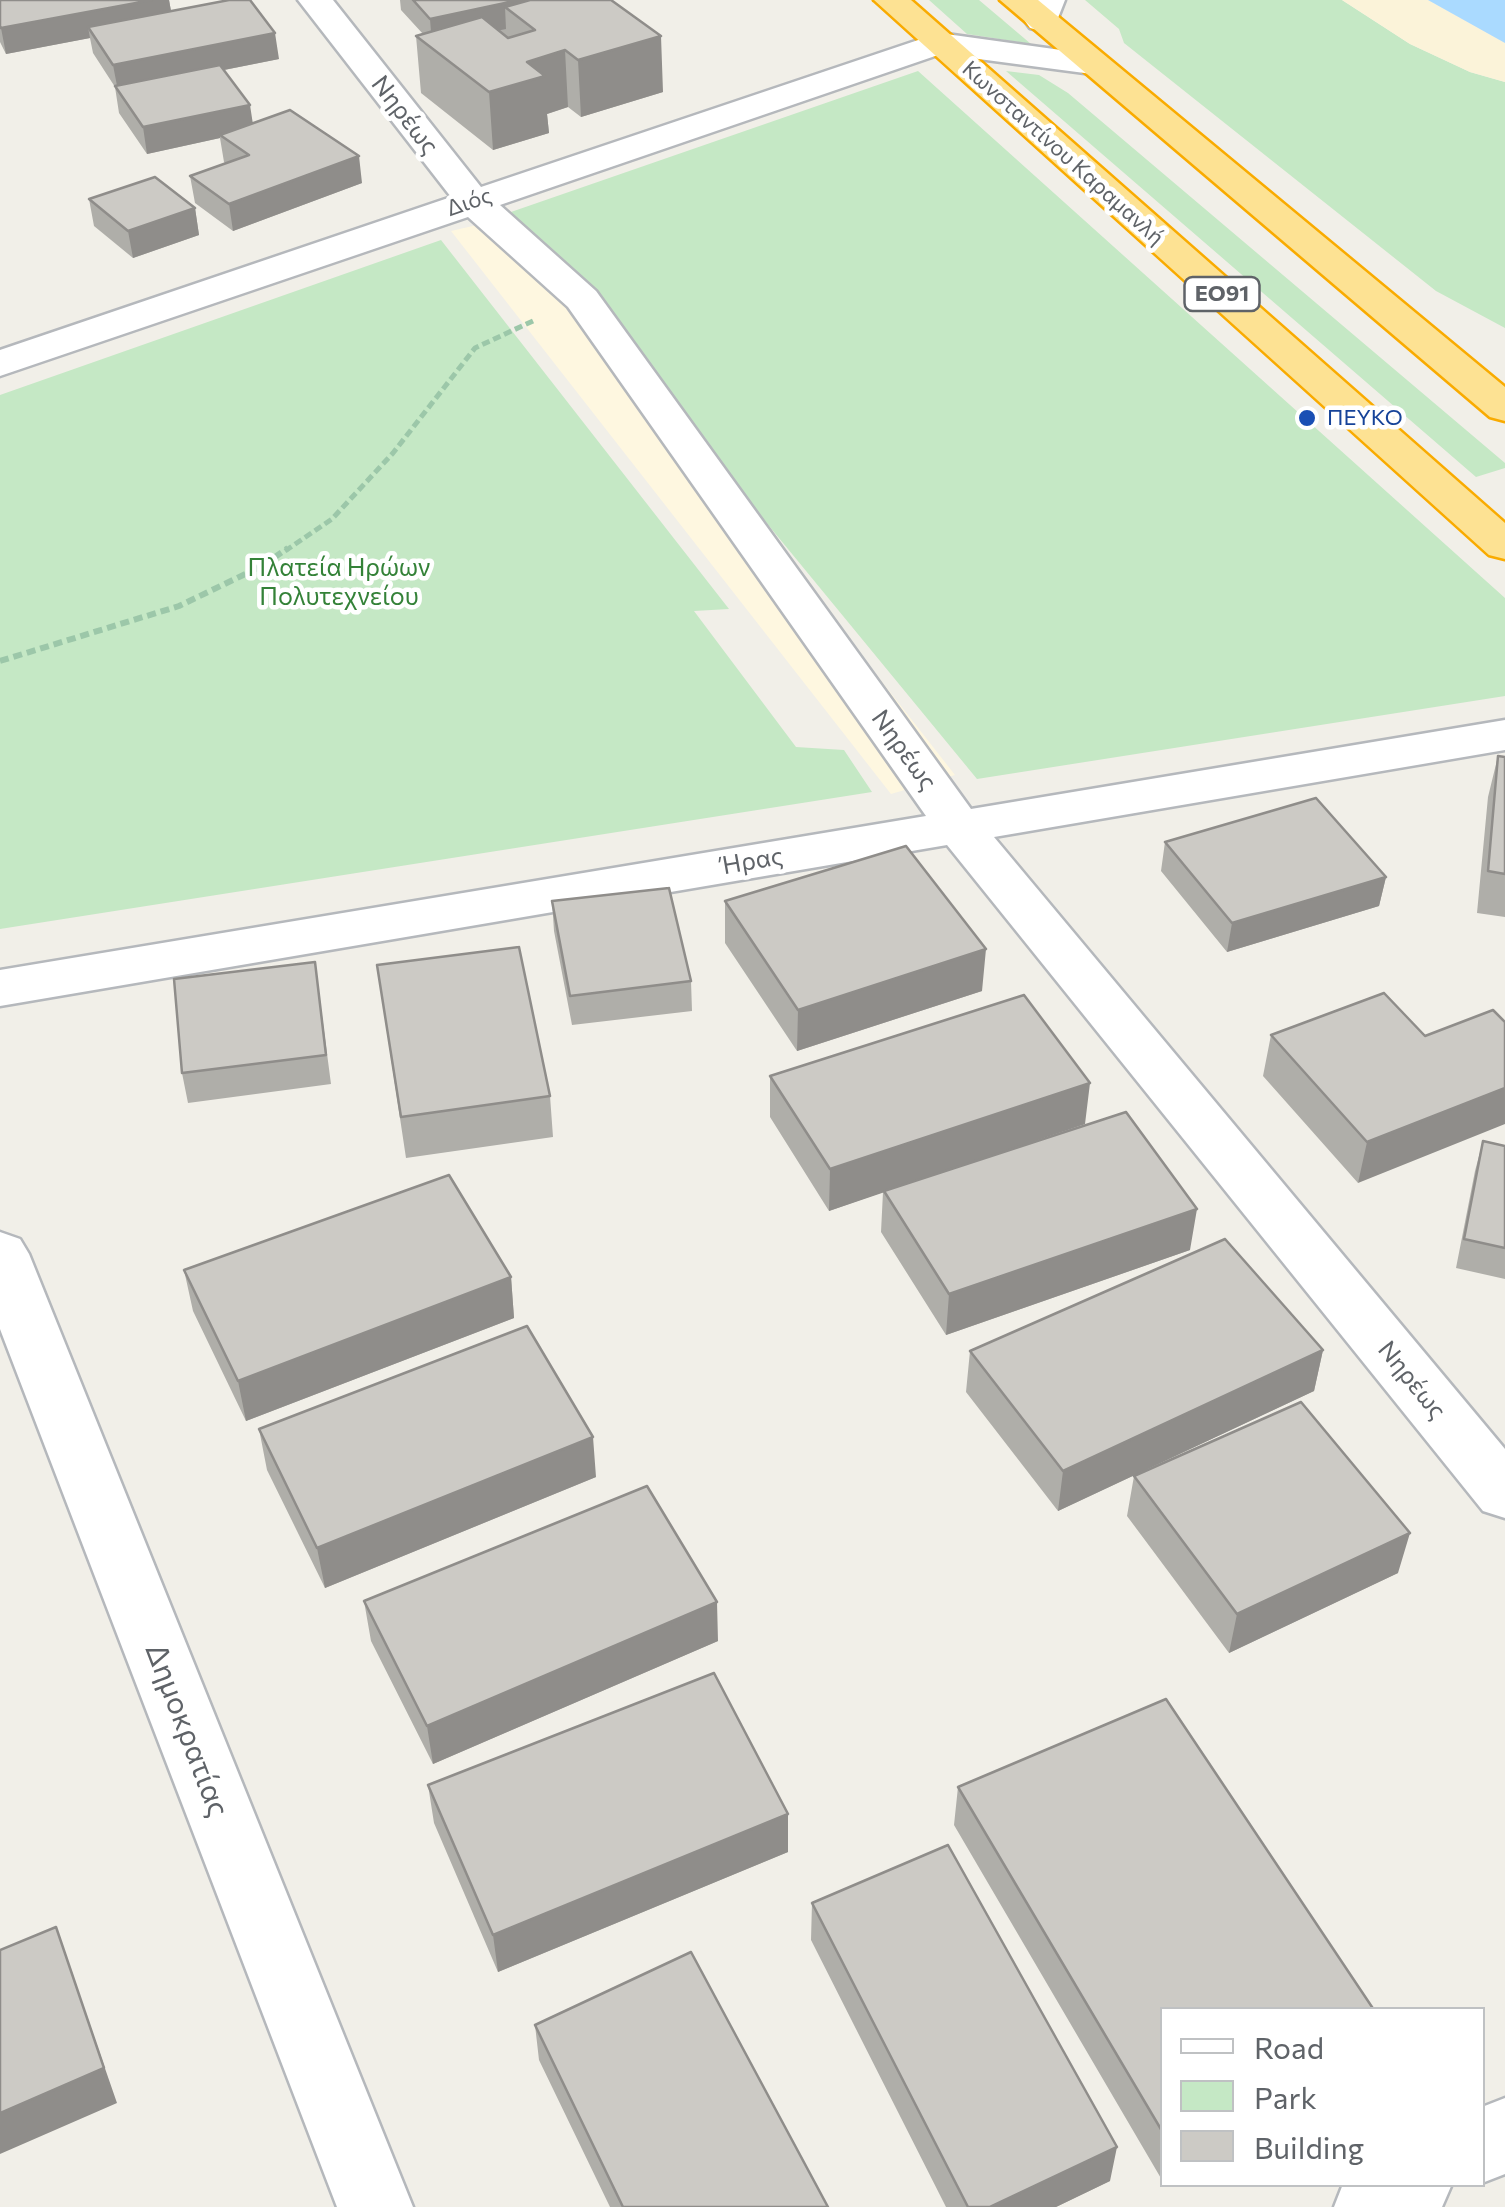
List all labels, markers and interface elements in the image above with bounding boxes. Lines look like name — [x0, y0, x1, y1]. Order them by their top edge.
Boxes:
street label: Κωνσταντίνου Καραμανλή — [957, 55, 1169, 251]
street label: Νηρέως — [365, 70, 445, 160]
street label: Διός — [443, 182, 495, 222]
road number: ΕΟ91 — [1184, 277, 1260, 311]
place label: ΠΕΥΚΟ — [1327, 405, 1403, 431]
marker: ΠΕΥΚΟ — [1296, 407, 1318, 429]
park label: Πλατεία Ηρώων Πολυτεχνείου — [248, 553, 430, 612]
street label: Νηρέως — [865, 704, 943, 796]
street label: Ήρας — [719, 841, 785, 881]
street label: Νηρέως — [1372, 1335, 1452, 1425]
street label: Δημοκρατίας — [137, 1638, 237, 1822]
legend — [1160, 2007, 1485, 2187]
text: Road — [1254, 2028, 1324, 2065]
text: Park — [1254, 2078, 1317, 2115]
text: Building — [1254, 2128, 1364, 2165]

